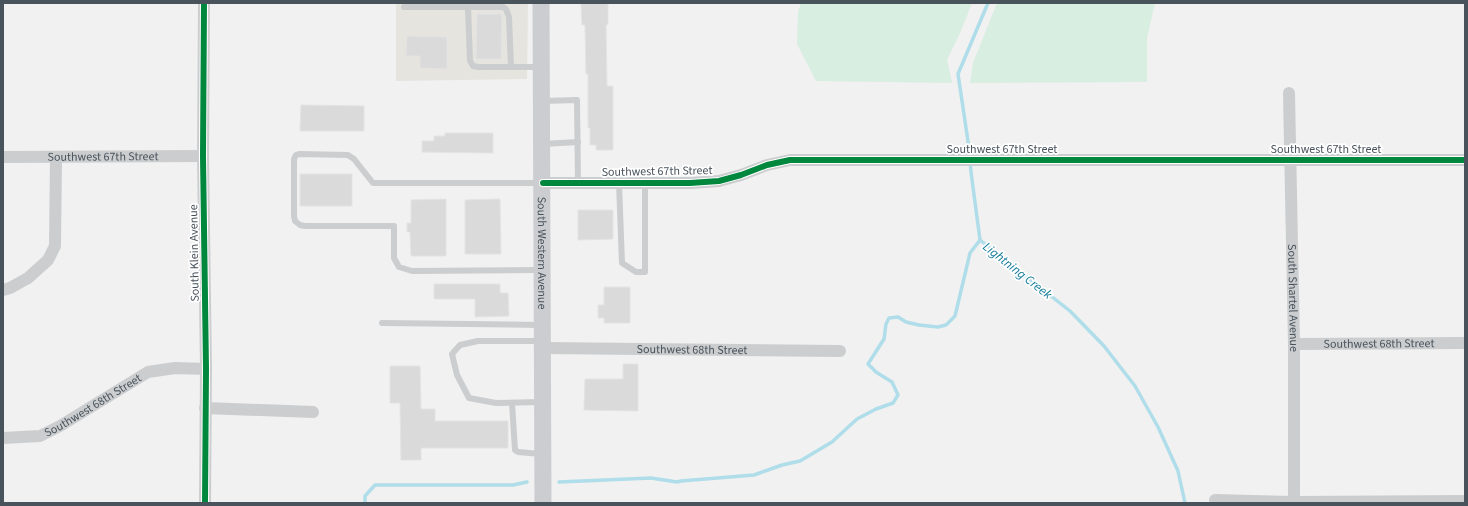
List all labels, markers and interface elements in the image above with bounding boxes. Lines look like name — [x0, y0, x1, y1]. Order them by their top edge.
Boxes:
street label: Southwest 67th Street — [947, 141, 1057, 158]
street label: Southwest 67th Street — [1271, 141, 1381, 158]
street label: Southwest 67th Street — [48, 148, 158, 166]
street label: Southwest 67th Street — [601, 162, 713, 181]
street label: South Western Avenue — [533, 197, 550, 309]
street label: South Klein Avenue — [185, 204, 204, 302]
water label: Lightning Creek — [979, 238, 1056, 304]
street label: South Shartel Avenue — [1283, 244, 1302, 352]
street label: Southwest 68th Street — [1323, 335, 1435, 353]
street label: Southwest 68th Street — [636, 341, 748, 359]
street label: Southwest 68th Street — [41, 370, 145, 442]

